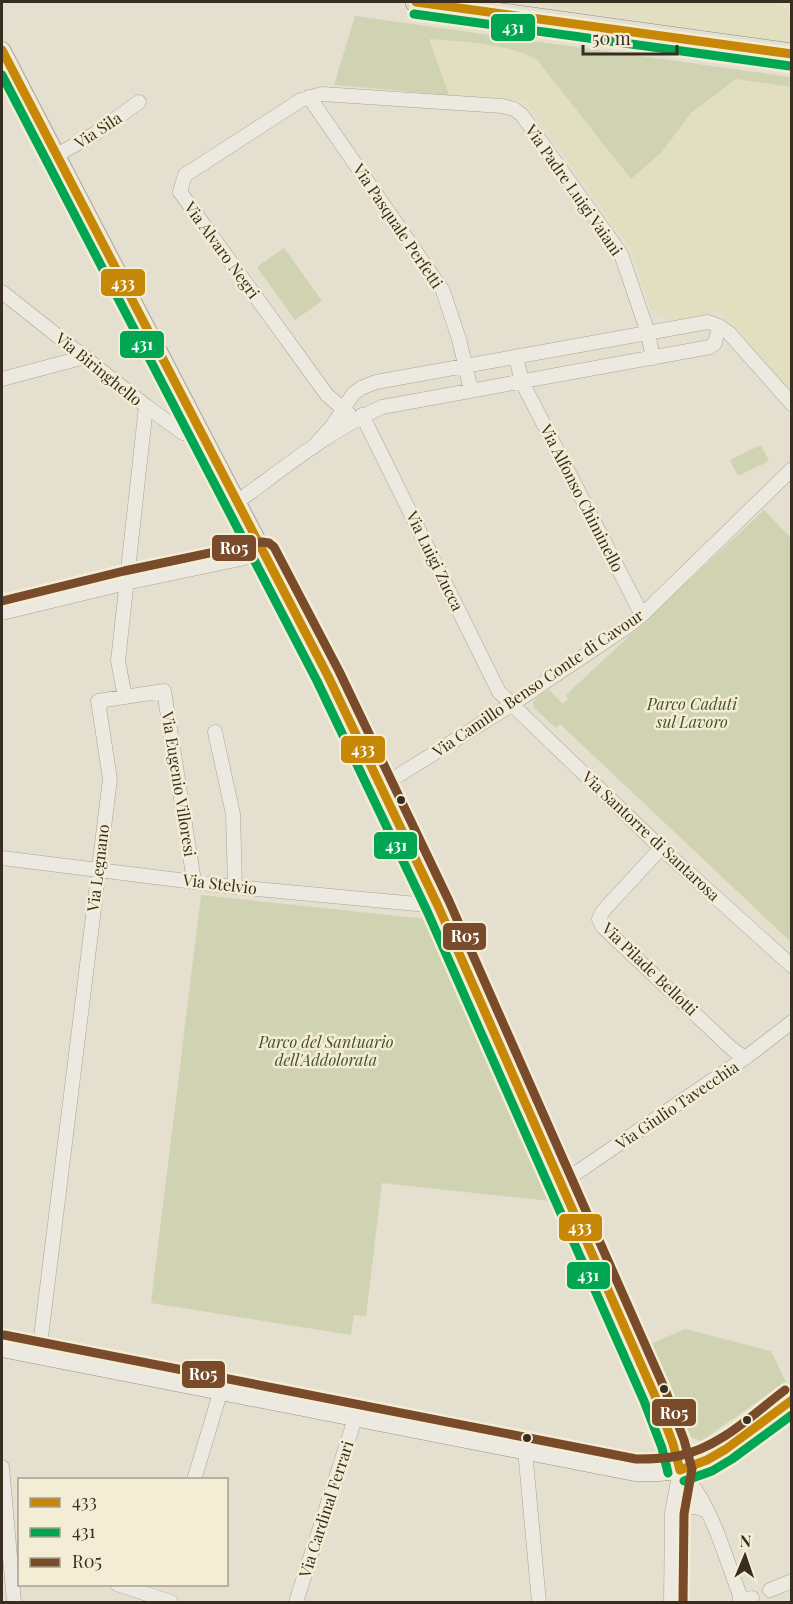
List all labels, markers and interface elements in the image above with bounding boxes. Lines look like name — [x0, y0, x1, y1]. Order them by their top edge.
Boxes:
line badge: 431 — [490, 13, 536, 42]
text: 431 — [502, 16, 524, 37]
scale bar — [583, 18, 678, 56]
text: 50 m — [592, 26, 631, 50]
street label: Via Sila — [69, 107, 125, 153]
street label: Via Padre Luigi Vaiani — [521, 119, 628, 260]
street label: Via Pasquale Perfetti — [348, 158, 448, 292]
street label: Via Alvaro Negri — [180, 196, 265, 303]
line badge: 433 — [100, 268, 146, 297]
text: 433 — [111, 272, 135, 293]
street label: Via Biringhello — [51, 327, 147, 410]
line badge: 431 — [119, 330, 165, 359]
text: 431 — [131, 333, 153, 354]
street label: Via Alfonso Chiminello — [536, 420, 629, 575]
street label: Via Luigi Zucca — [402, 506, 469, 614]
line badge: R05 — [211, 534, 257, 562]
text: R05 — [220, 537, 248, 558]
street label: Via Camillo Benso Conte di Cavour — [427, 604, 647, 762]
park label: Parco Caduti sul Lavoro — [646, 693, 738, 732]
street label: Via Eugenio Villoresi — [157, 709, 201, 858]
line badge: 433 — [340, 735, 386, 764]
text: 433 — [351, 738, 375, 759]
street label: Via Santorre di Santarosa — [577, 766, 725, 905]
unlabelled marker — [395, 794, 407, 806]
street label: Via Legnano — [82, 823, 113, 914]
line badge: 431 — [373, 831, 418, 860]
text: 431 — [385, 834, 407, 855]
street label: Via Stelvio — [181, 868, 258, 898]
street label: Via Pilade Bellotti — [597, 917, 703, 1020]
line badge: R05 — [442, 922, 487, 951]
text: R05 — [451, 925, 479, 946]
park label: Parco del Santuario dell'Addolorata — [257, 1031, 394, 1070]
street label: Via Giulio Tavecchia — [610, 1056, 742, 1154]
line badge: 433 — [558, 1213, 603, 1242]
text: 433 — [568, 1216, 592, 1237]
line badge: 431 — [566, 1261, 611, 1290]
text: 431 — [577, 1264, 599, 1285]
line badge: R05 — [181, 1360, 226, 1389]
text: R05 — [189, 1363, 217, 1384]
unlabelled marker — [658, 1383, 670, 1395]
line badge: R05 — [651, 1398, 697, 1427]
text: R05 — [660, 1402, 688, 1423]
unlabelled marker — [741, 1414, 753, 1426]
unlabelled marker — [521, 1432, 533, 1444]
street label: Via Cardinal Ferrari — [293, 1437, 358, 1581]
legend — [18, 1478, 228, 1586]
text: 433 — [72, 1489, 97, 1513]
text: 431 — [72, 1519, 96, 1543]
north arrow — [715, 1526, 775, 1586]
text: N — [739, 1530, 752, 1551]
text: R05 — [72, 1549, 102, 1573]

